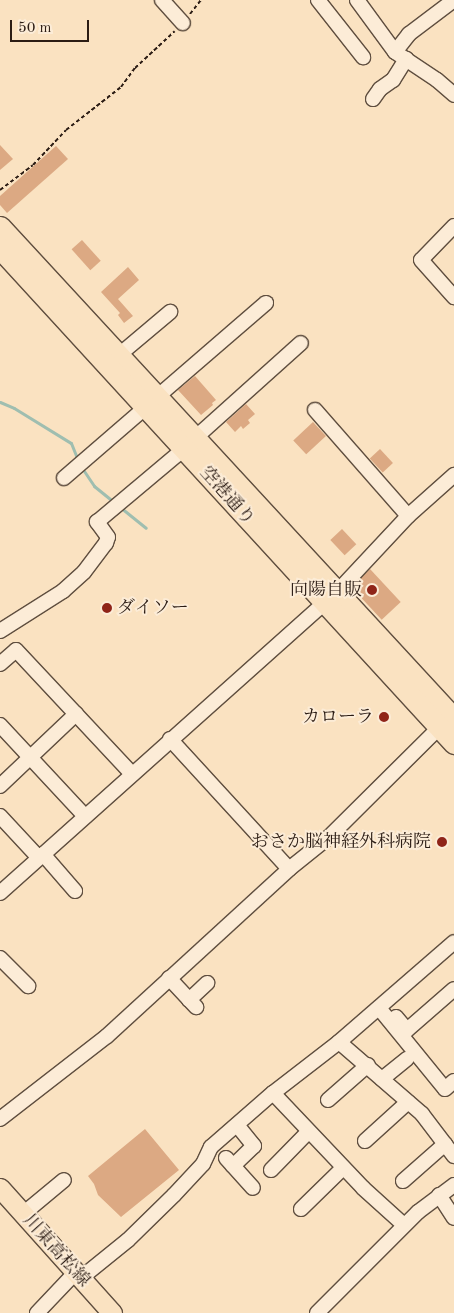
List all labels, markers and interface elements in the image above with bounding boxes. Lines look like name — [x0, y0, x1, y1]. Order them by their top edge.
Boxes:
scale bar — [12, 10, 91, 42]
text: 50 m — [18, 21, 52, 36]
street label: 空港通り — [195, 462, 259, 530]
place label: 向陽自販 — [290, 579, 362, 601]
marker: 向陽自販 — [366, 584, 378, 596]
place label: ダイソー — [117, 597, 189, 619]
marker: ダイソー — [101, 602, 113, 614]
place label: カローラ — [302, 706, 374, 728]
marker: カローラ — [378, 711, 390, 723]
place label: おさか脳神経外科病院 — [251, 831, 431, 853]
marker: おさか脳神経外科病院 — [435, 835, 449, 849]
street label: 川東高松線 — [18, 1210, 94, 1292]

